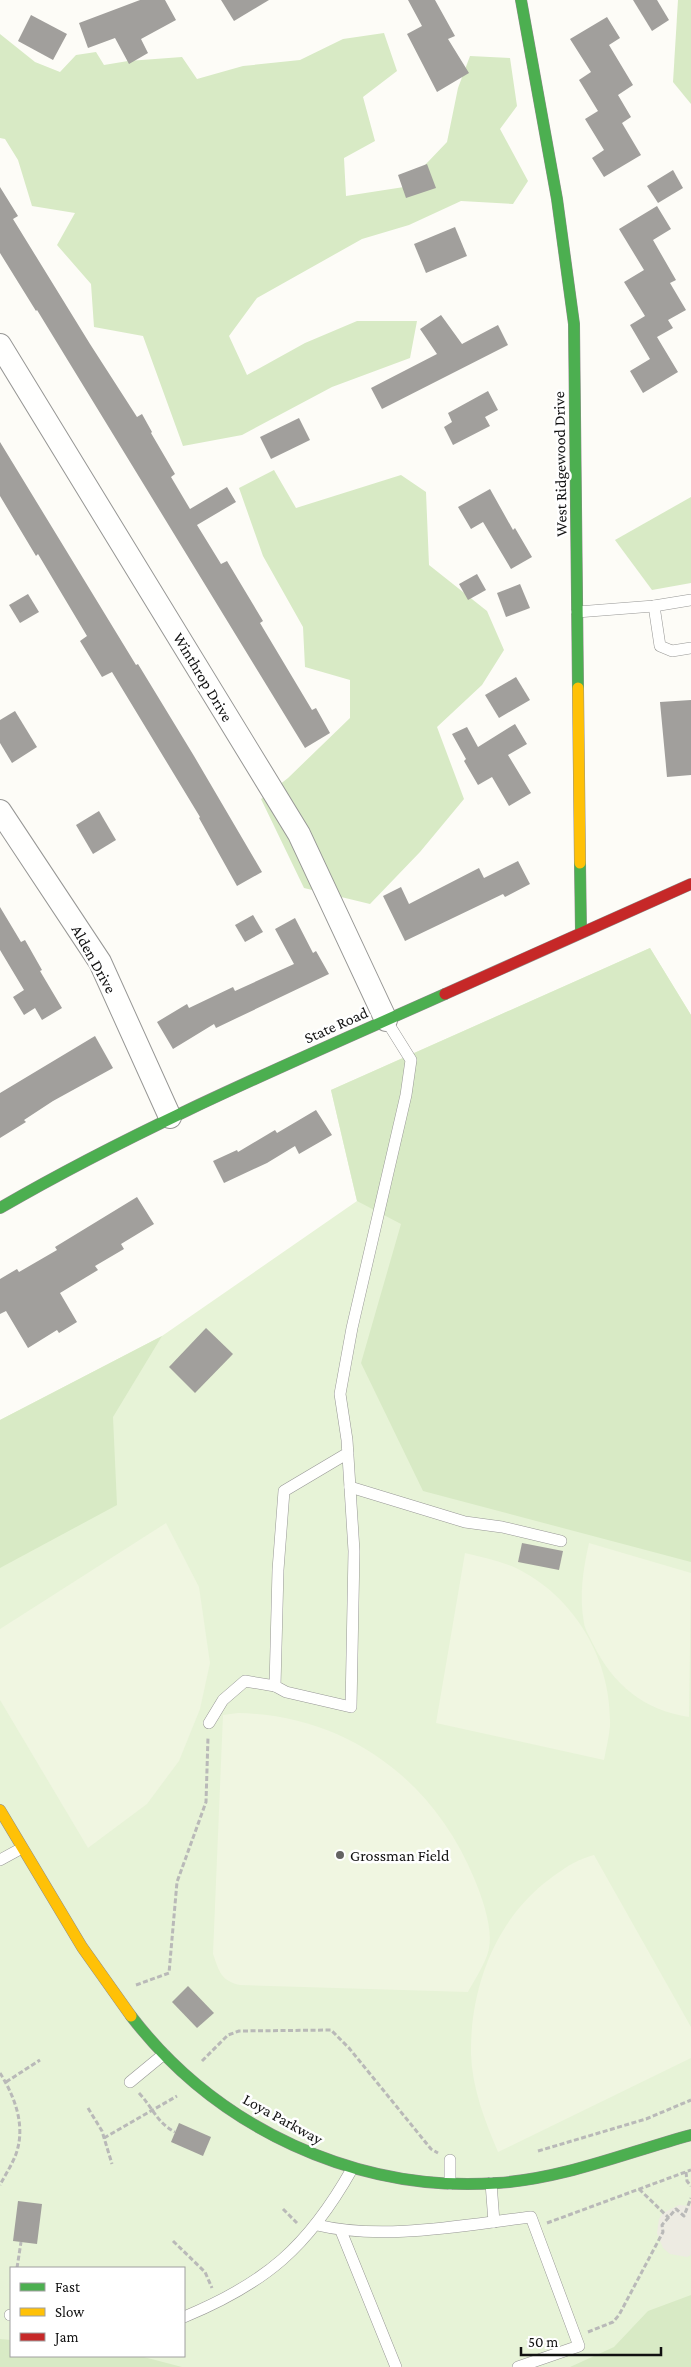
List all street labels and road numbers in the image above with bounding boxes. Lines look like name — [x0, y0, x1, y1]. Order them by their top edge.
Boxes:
street label: West Ridgewood Drive — [550, 391, 571, 537]
street label: Winthrop Drive — [169, 630, 236, 725]
street label: Alden Drive — [68, 922, 120, 996]
street label: State Road — [302, 1003, 371, 1047]
street label: Loya Parkway — [240, 2090, 326, 2149]

